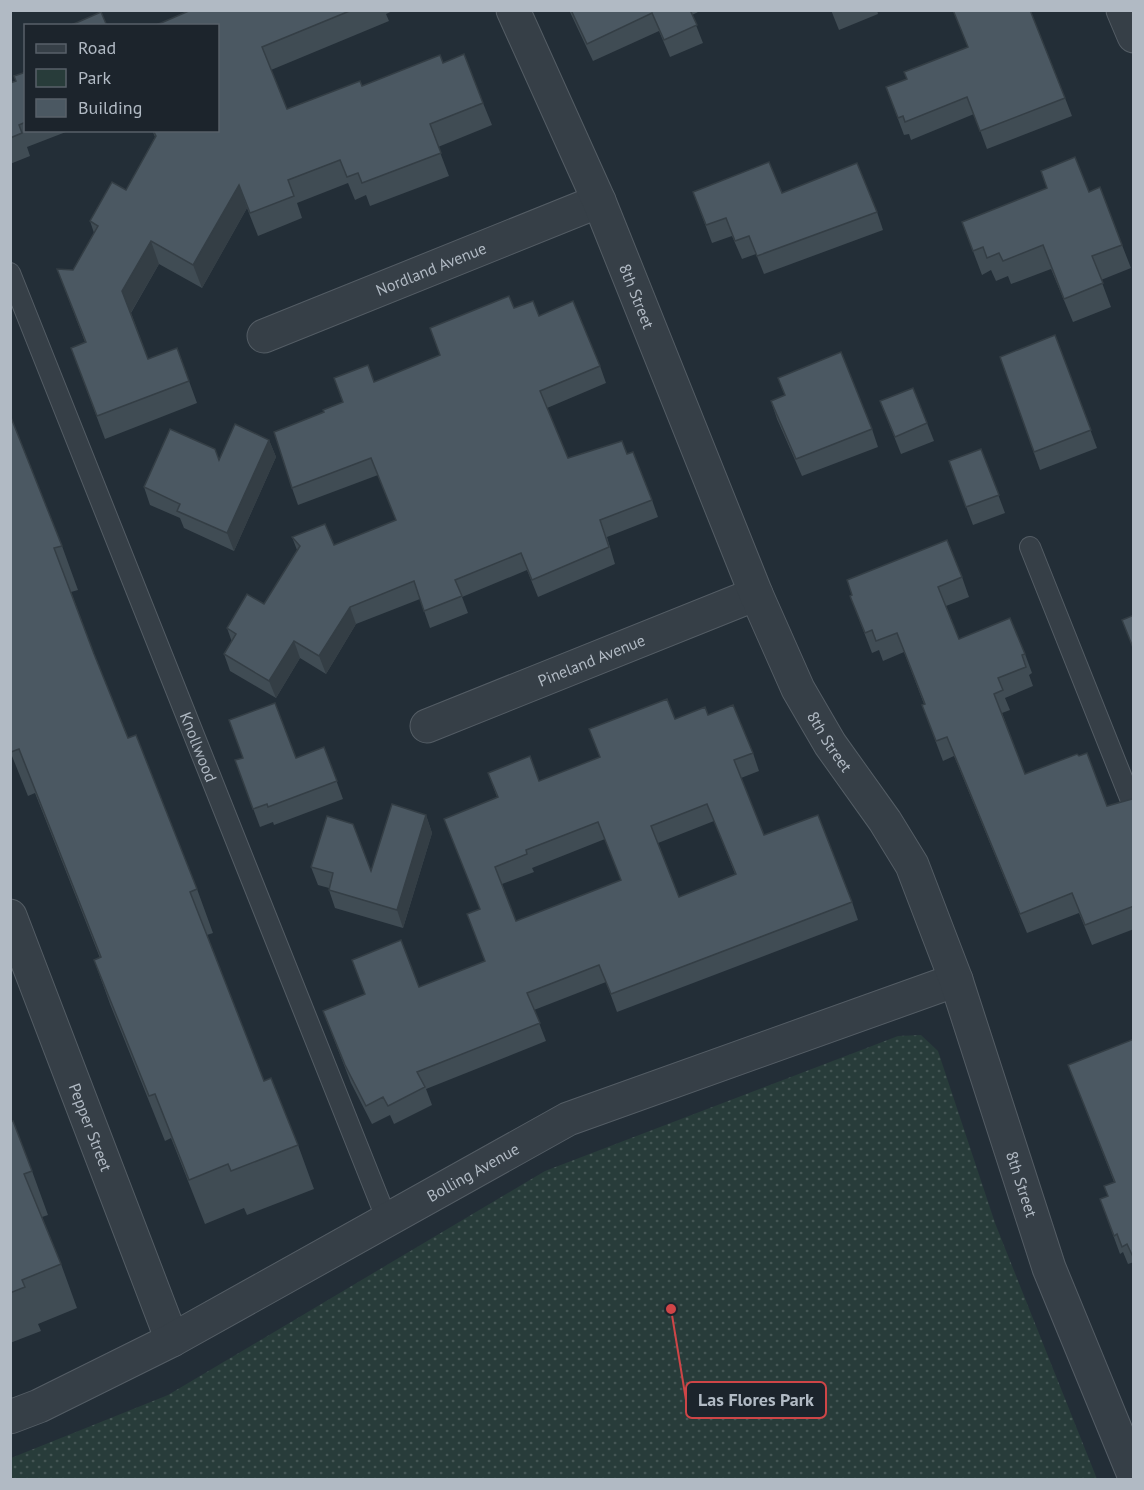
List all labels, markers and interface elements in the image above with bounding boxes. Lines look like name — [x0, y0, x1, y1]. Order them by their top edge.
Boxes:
legend — [24, 24, 219, 132]
text: Road — [78, 36, 116, 59]
text: Park — [78, 66, 111, 89]
text: Building — [78, 96, 142, 119]
street label: Nordland Avenue — [373, 238, 489, 300]
street label: 8th Street — [615, 261, 659, 332]
street label: Pineland Avenue — [535, 630, 648, 691]
street label: 8th Street — [803, 708, 857, 776]
street label: Knollwood — [176, 709, 221, 785]
street label: Pepper Street — [65, 1080, 117, 1174]
street label: Bolling Avenue — [423, 1138, 523, 1206]
street label: 8th Street — [1002, 1149, 1042, 1220]
callout: Las Flores Park — [686, 1382, 826, 1418]
text: Las Flores Park — [698, 1388, 814, 1411]

